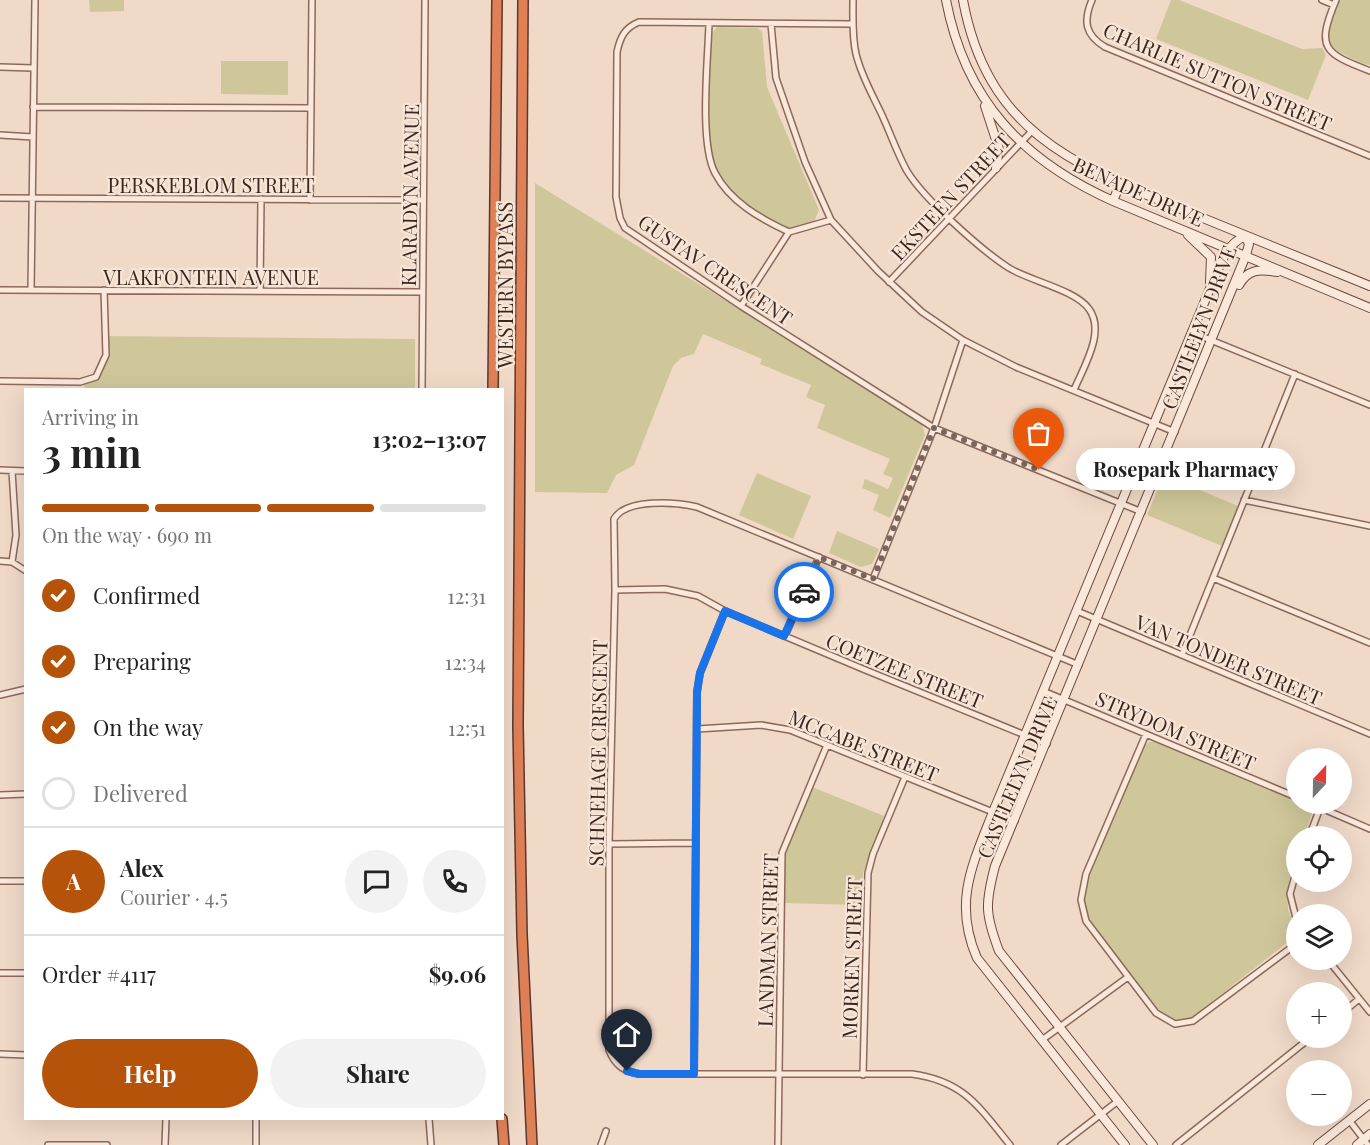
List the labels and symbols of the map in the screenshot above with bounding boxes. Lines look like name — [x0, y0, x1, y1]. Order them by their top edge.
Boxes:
street label: CHARLIE SUTTON STREET — [1100, 16, 1336, 136]
street label: KLARADYN AVENUE — [394, 103, 424, 287]
street label: EKSTEEN STREET — [884, 126, 1016, 266]
street label: BENADE DRIVE — [1069, 150, 1209, 232]
street label: PERSKEBLOM STREET — [107, 171, 315, 198]
street label: WESTERN BYPASS — [491, 202, 518, 369]
street label: GUSTAV CRESCENT — [634, 207, 798, 331]
street label: CASTLELYN DRIVE — [1154, 241, 1242, 413]
street label: VLAKFONTEIN AVENUE — [102, 263, 319, 290]
pin — [1013, 408, 1064, 470]
callout: Rosepark Pharmacy — [1075, 449, 1294, 491]
courier — [774, 562, 834, 622]
street label: VAN TONDER STREET — [1131, 607, 1327, 711]
street label: COETZEE STREET — [822, 626, 988, 714]
street label: SCHNEHAGE CRESCENT — [582, 639, 612, 867]
street label: STRYDOM STREET — [1092, 684, 1260, 776]
street label: CASTLELYN DRIVE — [970, 692, 1062, 862]
street label: MCCABE STREET — [785, 703, 943, 787]
north arrow — [1286, 748, 1352, 814]
street label: LANDMAN STREET — [750, 853, 784, 1027]
street label: MORKEN STREET — [835, 876, 867, 1040]
pin — [601, 1009, 652, 1071]

